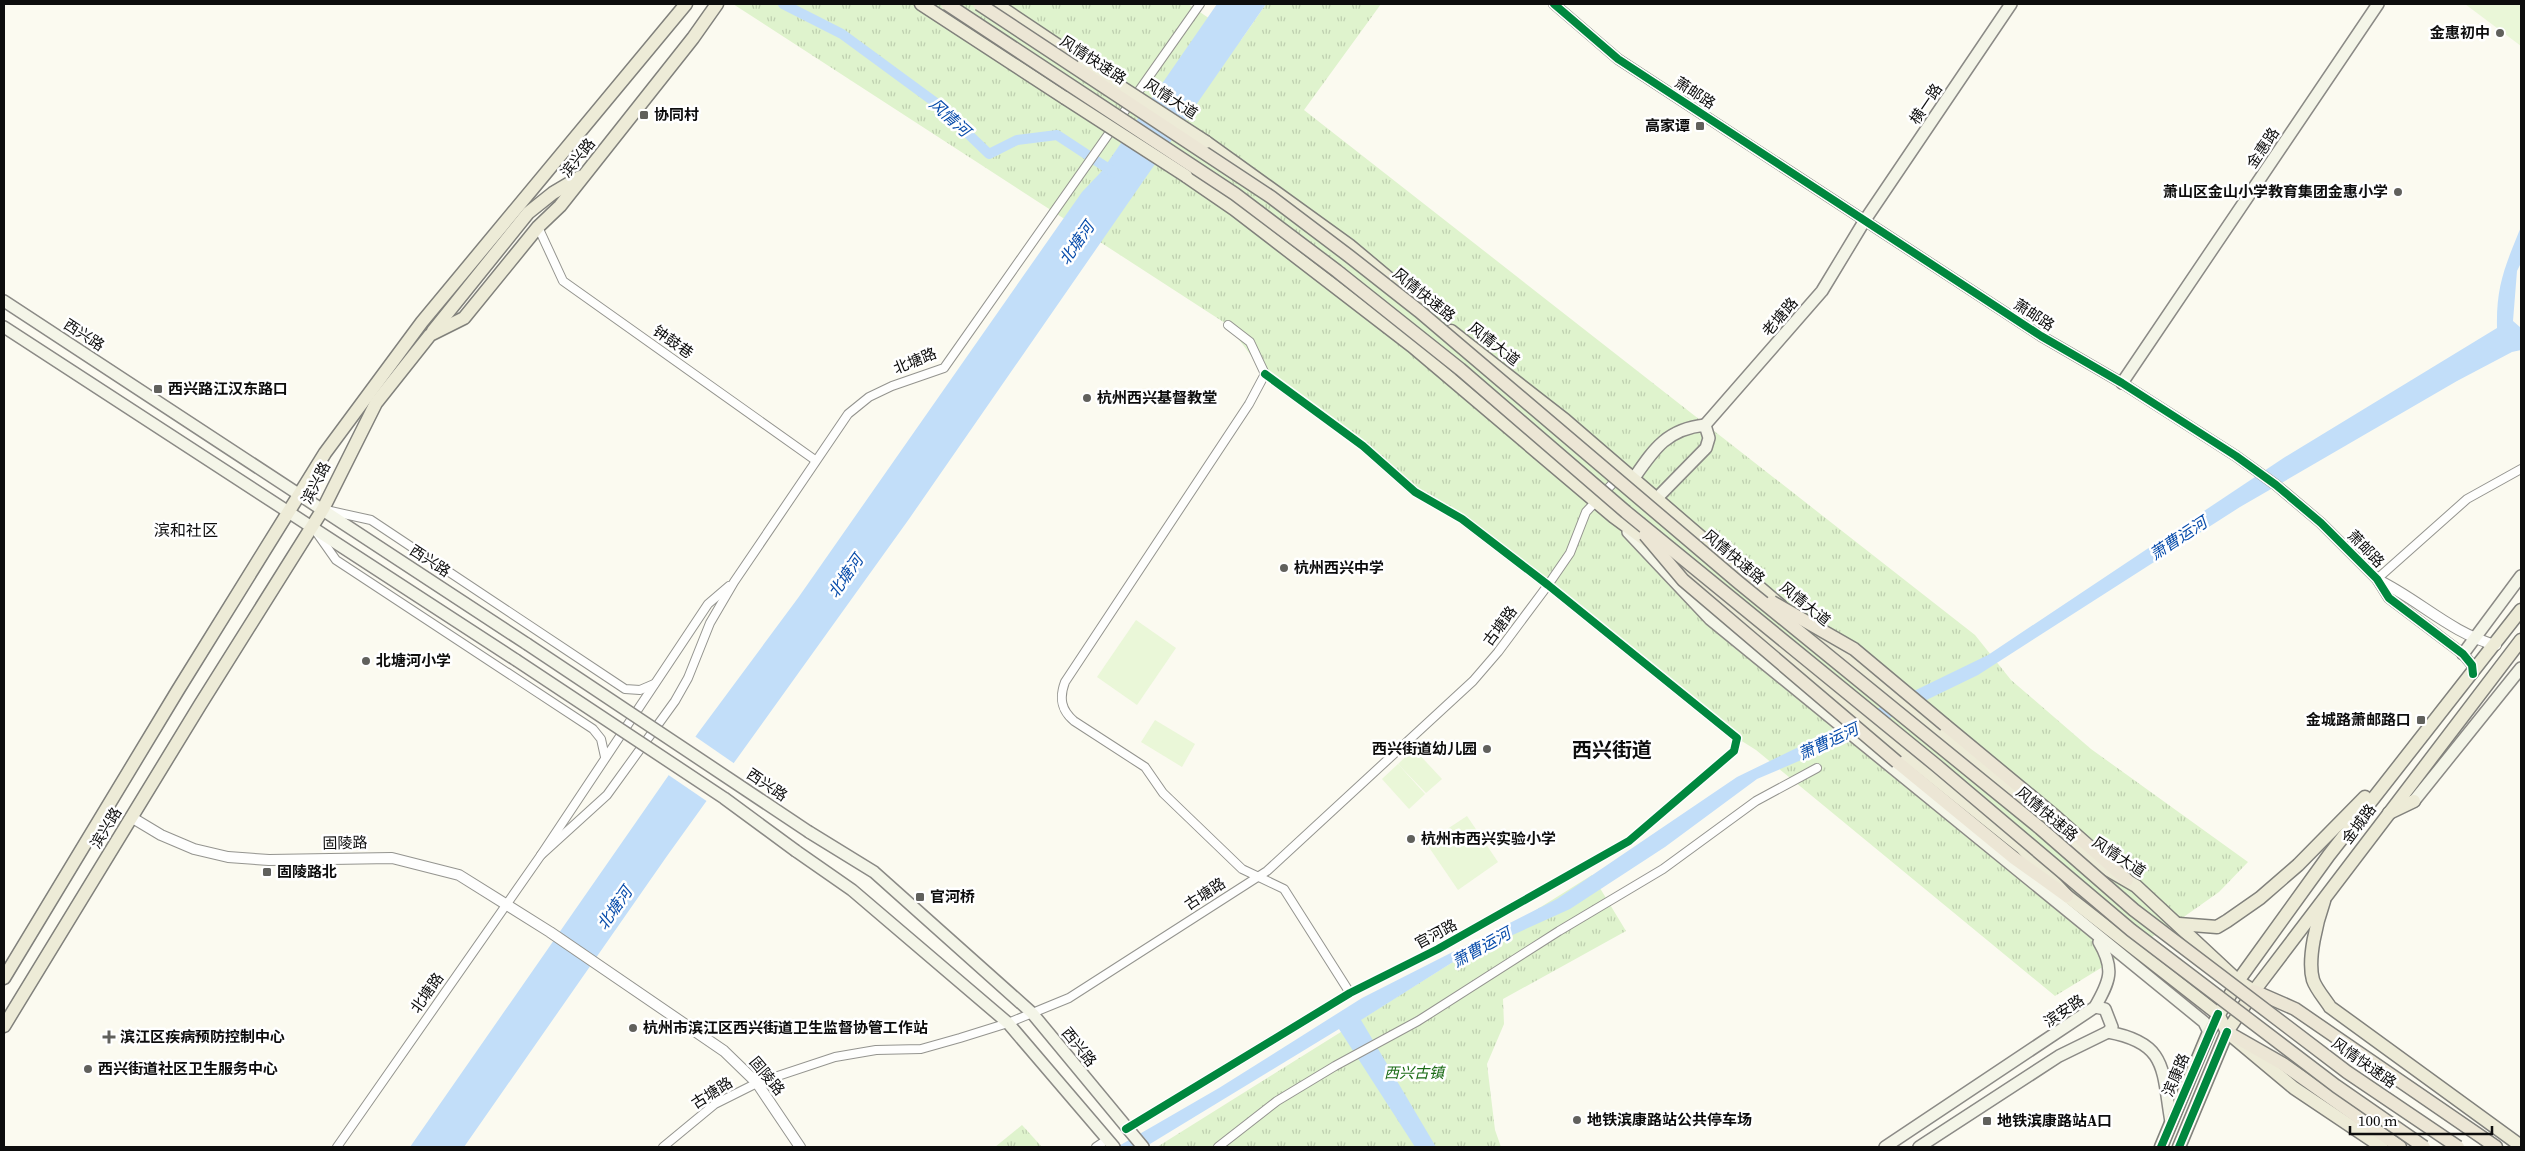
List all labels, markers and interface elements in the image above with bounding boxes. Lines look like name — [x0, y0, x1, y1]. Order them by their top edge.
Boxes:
place label: 金惠初中 — [2430, 22, 2490, 43]
marker: 金惠初中 — [2494, 27, 2506, 39]
street label: 风情快速路 — [1056, 30, 1130, 89]
street label: 萧邮路 — [1671, 72, 1720, 114]
street label: 风情大道 — [1140, 73, 1202, 124]
street label: 横一路 — [1904, 79, 1947, 128]
water label: 风情河 — [925, 93, 977, 143]
place label: 协同村 — [654, 104, 699, 125]
marker: 协同村 — [638, 109, 650, 121]
place label: 高家谭 — [1645, 115, 1690, 136]
marker: 高家谭 — [1694, 120, 1706, 132]
street label: 金惠路 — [2241, 123, 2284, 172]
street label: 滨兴路 — [555, 133, 600, 182]
place label: 萧山区金山小学教育集团金惠小学 — [2163, 181, 2388, 202]
marker: 萧山区金山小学教育集团金惠小学 — [2392, 186, 2404, 198]
water label: 北塘河 — [1053, 215, 1100, 269]
street label: 风情快速路 — [1389, 263, 1460, 326]
street label: 老塘路 — [1757, 293, 1802, 341]
street label: 萧邮路 — [2010, 294, 2059, 336]
street label: 西兴路 — [60, 314, 109, 356]
street label: 风情大道 — [1464, 317, 1524, 370]
street label: 钟鼓巷 — [649, 320, 698, 363]
street label: 北塘路 — [890, 342, 940, 379]
place label: 西兴路江汉东路口 — [168, 378, 288, 399]
marker: 西兴路江汉东路口 — [152, 383, 164, 395]
place label: 杭州西兴基督教堂 — [1097, 387, 1217, 408]
marker: 杭州西兴基督教堂 — [1081, 392, 1093, 404]
street label: 滨兴路 — [296, 458, 335, 508]
water label: 萧曹运河 — [2145, 510, 2213, 565]
district label: 滨和社区 — [154, 519, 218, 541]
street label: 风情快速路 — [1699, 524, 1770, 589]
street label: 萧邮路 — [2343, 525, 2390, 572]
street label: 西兴路 — [406, 540, 455, 582]
water label: 北塘河 — [822, 548, 869, 602]
place label: 杭州西兴中学 — [1294, 557, 1384, 578]
marker: 杭州西兴中学 — [1278, 562, 1290, 574]
street label: 风情大道 — [1775, 577, 1835, 631]
street label: 古塘路 — [1478, 601, 1522, 650]
place label: 北塘河小学 — [376, 650, 451, 671]
marker: 北塘河小学 — [360, 655, 372, 667]
place label: 金城路萧邮路口 — [2306, 709, 2411, 730]
marker: 金城路萧邮路口 — [2415, 714, 2427, 726]
water label: 萧曹运河 — [1794, 716, 1864, 764]
district label: 西兴街道 — [1572, 736, 1652, 764]
place label: 西兴街道幼儿园 — [1372, 738, 1477, 759]
marker: 西兴街道幼儿园 — [1481, 743, 1493, 755]
street label: 西兴路 — [743, 763, 792, 806]
street label: 风情快速路 — [2012, 781, 2083, 846]
street label: 金城路 — [2337, 799, 2381, 848]
street label: 滨兴路 — [85, 803, 126, 852]
place label: 杭州市西兴实验小学 — [1421, 828, 1556, 849]
street label: 风情大道 — [2088, 831, 2150, 882]
street label: 固陵路 — [322, 832, 368, 853]
marker: 杭州市西兴实验小学 — [1405, 833, 1417, 845]
place label: 固陵路北 — [277, 861, 337, 882]
marker: 固陵路北 — [261, 866, 273, 878]
street label: 古塘路 — [1180, 873, 1229, 915]
water label: 北塘河 — [591, 880, 638, 934]
place label: 官河桥 — [930, 886, 975, 907]
marker: 官河桥 — [914, 891, 926, 903]
street label: 官河路 — [1411, 914, 1461, 953]
water label: 萧曹运河 — [1448, 920, 1517, 972]
street label: 北塘路 — [405, 968, 448, 1017]
street label: 滨安路 — [2039, 989, 2088, 1032]
place label: 杭州市滨江区西兴街道卫生监督协管工作站 — [643, 1017, 928, 1038]
marker: 杭州市滨江区西兴街道卫生监督协管工作站 — [627, 1022, 639, 1034]
street label: 西兴路 — [1057, 1023, 1102, 1071]
place label: 滨江区疾病预防控制中心 — [120, 1026, 285, 1047]
marker: 滨江区疾病预防控制中心 — [102, 1030, 116, 1044]
street label: 风情快速路 — [2328, 1032, 2401, 1093]
street label: 滨康路 — [2157, 1050, 2194, 1100]
street label: 固陵路 — [745, 1052, 790, 1100]
place label: 西兴街道社区卫生服务中心 — [98, 1058, 278, 1079]
park label: 西兴古镇 — [1384, 1062, 1446, 1083]
marker: 西兴街道社区卫生服务中心 — [82, 1063, 94, 1075]
street label: 古塘路 — [687, 1072, 736, 1113]
scale bar — [2350, 1104, 2492, 1136]
place label: 地铁滨康路站公共停车场 — [1587, 1109, 1752, 1130]
place label: 地铁滨康路站A口 — [1997, 1110, 2112, 1131]
text: 100 m — [2358, 1110, 2398, 1131]
marker: 地铁滨康路站公共停车场 — [1571, 1114, 1583, 1126]
marker: 地铁滨康路站A口 — [1981, 1115, 1993, 1127]

